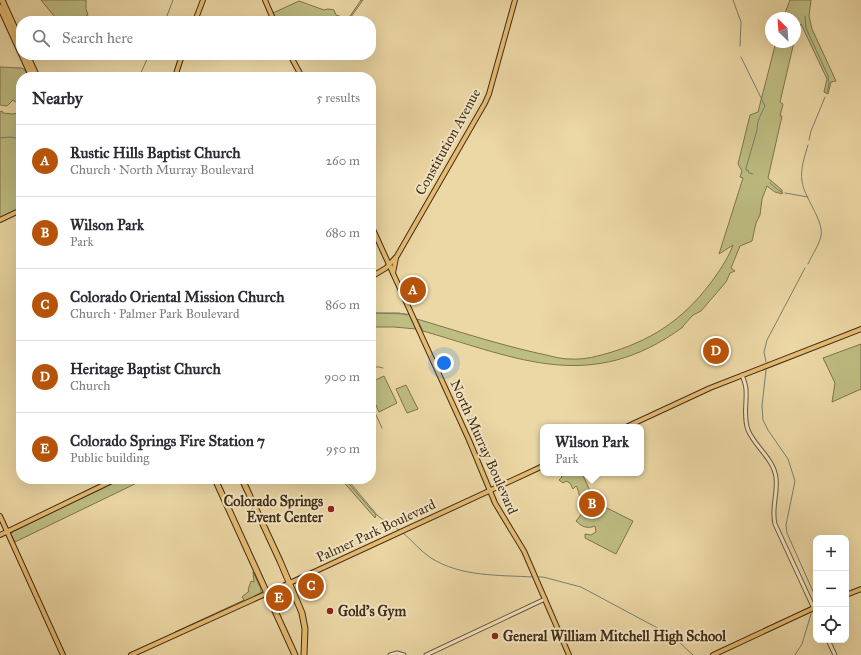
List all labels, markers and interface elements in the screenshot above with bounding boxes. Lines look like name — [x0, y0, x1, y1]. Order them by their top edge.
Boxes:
north arrow — [765, 12, 801, 48]
search box — [16, 16, 376, 60]
icon: search — [30, 27, 52, 49]
text: Search here — [62, 29, 133, 47]
street label: Constitution Avenue — [412, 86, 484, 198]
text: Nearby — [32, 88, 83, 109]
text: 5 results — [316, 90, 360, 106]
text: Rustic Hills Baptist Church — [70, 144, 241, 162]
text: A — [41, 153, 49, 169]
text: 260 m — [326, 153, 360, 169]
text: Church · North Murray Boulevard — [70, 162, 254, 178]
text: Wilson Park — [70, 216, 144, 234]
text: B — [41, 225, 49, 241]
text: 680 m — [325, 225, 360, 241]
text: Park — [70, 234, 94, 250]
pin: A — [400, 275, 426, 305]
text: Colorado Oriental Mission Church — [70, 288, 284, 306]
text: C — [41, 297, 49, 313]
text: 860 m — [325, 297, 360, 313]
text: Church · Palmer Park Boulevard — [70, 306, 239, 322]
pin: D — [703, 336, 729, 366]
your location — [434, 353, 454, 373]
text: Heritage Baptist Church — [70, 360, 221, 378]
text: D — [40, 369, 50, 385]
text: 900 m — [324, 369, 360, 385]
street label: North Murray Boulevard — [447, 377, 521, 517]
text: Church — [70, 378, 110, 394]
popup — [540, 424, 644, 476]
text: Colorado Springs Fire Station 7 — [70, 432, 265, 450]
text: Wilson Park — [555, 433, 629, 451]
text: E — [40, 441, 50, 457]
text: 950 m — [326, 441, 360, 457]
text: Public building — [70, 450, 149, 466]
text: Park — [555, 451, 578, 467]
pin: B — [579, 489, 605, 519]
place label: Colorado Springs Event Center — [224, 493, 324, 526]
street label: Palmer Park Boulevard — [314, 496, 438, 566]
marker: Colorado Springs Event Center — [326, 504, 336, 514]
map controls — [813, 535, 849, 643]
button: + — [813, 535, 849, 571]
pin: C — [298, 571, 324, 601]
button: − — [813, 571, 849, 607]
pin: E — [266, 583, 292, 613]
place label: Gold's Gym — [338, 603, 406, 621]
marker: Gold's Gym — [325, 606, 335, 616]
button: locate — [813, 607, 849, 643]
place label: General William Mitchell High School — [503, 628, 727, 646]
marker: General William Mitchell High School — [490, 631, 500, 641]

